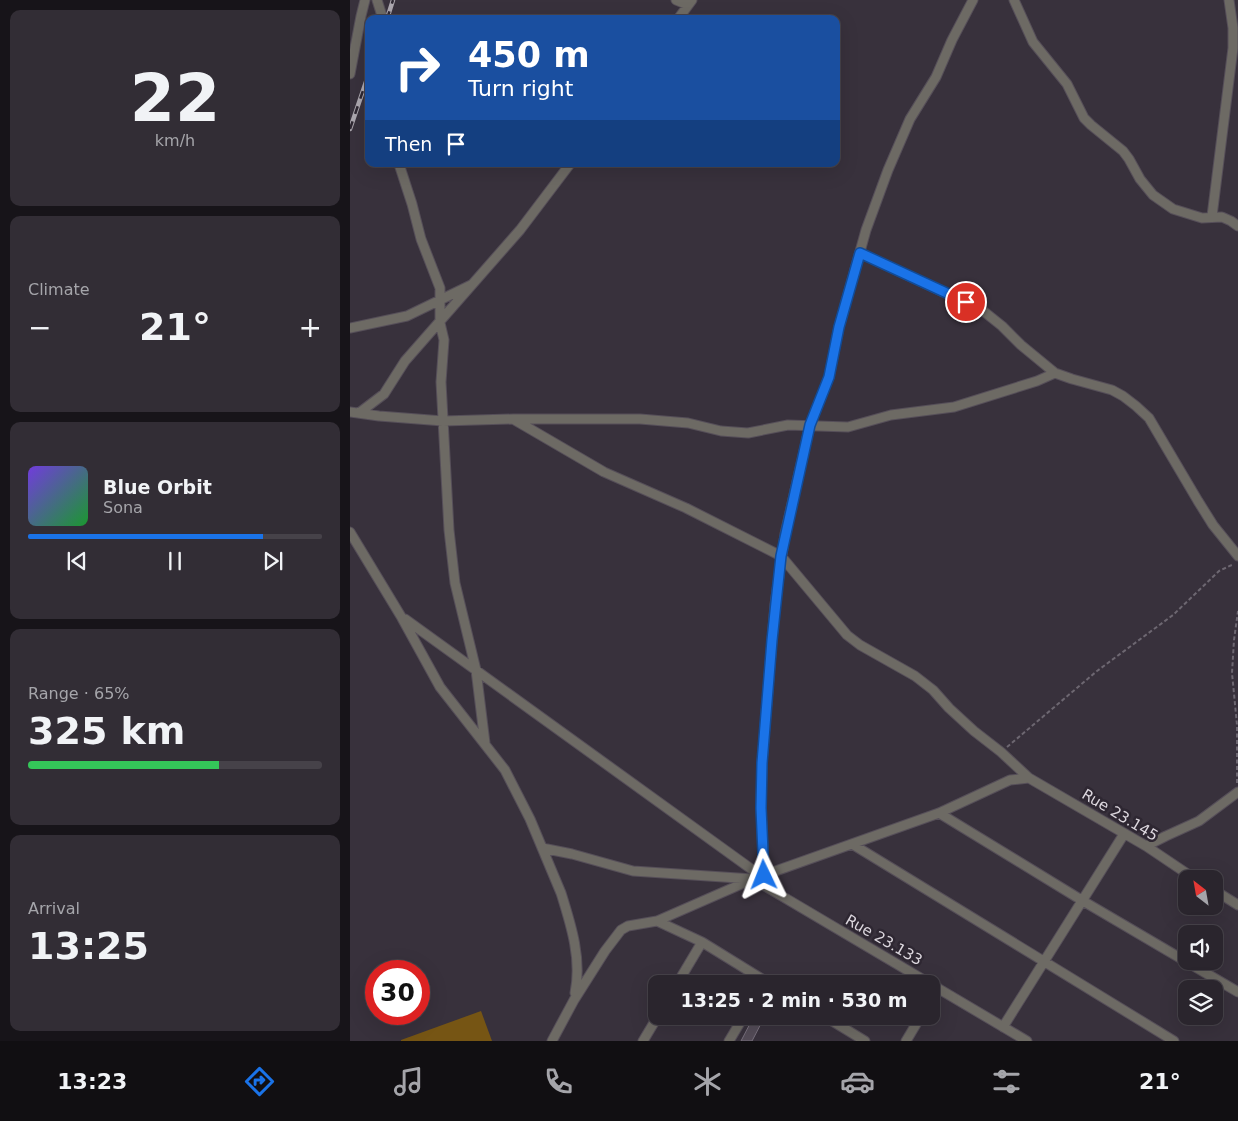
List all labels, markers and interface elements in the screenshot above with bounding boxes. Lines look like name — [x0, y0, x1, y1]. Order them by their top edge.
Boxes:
icon: right — [385, 35, 450, 100]
text: 450 m — [468, 35, 590, 75]
text: 22 — [130, 61, 220, 136]
text: Turn right — [468, 76, 573, 101]
icon: arrive — [442, 130, 470, 158]
text: km/h — [155, 131, 195, 150]
text: Then — [385, 133, 432, 155]
text: Climate — [28, 280, 90, 299]
pin — [945, 281, 987, 323]
icon: arrive — [952, 288, 980, 316]
text: 21° — [139, 305, 211, 349]
text: − — [28, 311, 51, 344]
text: + — [299, 311, 322, 344]
text: Blue Orbit — [103, 476, 212, 498]
text: Sona — [103, 498, 143, 517]
icon: previous — [63, 547, 91, 575]
icon: pause — [161, 547, 189, 575]
icon: next — [259, 547, 287, 575]
text: Range · 65% — [28, 684, 130, 703]
text: 325 km — [28, 709, 185, 753]
street label: Rue 23.145 — [1079, 785, 1161, 845]
position arrow — [737, 848, 789, 900]
north arrow — [1178, 870, 1222, 915]
map controls — [1178, 870, 1223, 1025]
text: Arrival — [28, 899, 80, 918]
street label: Rue 23.133 — [842, 911, 926, 969]
text: 13:25 — [28, 924, 149, 968]
button: sound — [1178, 925, 1223, 970]
speed limit sign: 30 — [365, 960, 430, 1025]
button: layers — [1178, 980, 1223, 1025]
text: 13:25 · 2 min · 530 m — [680, 989, 908, 1011]
icon: directions — [242, 1064, 277, 1099]
icon: music — [391, 1064, 426, 1099]
icon: phone — [541, 1064, 576, 1099]
icon: climate — [690, 1064, 725, 1099]
icon: car — [840, 1064, 875, 1099]
icon: filters — [989, 1064, 1024, 1099]
text: 13:23 — [57, 1069, 127, 1094]
text: 21° — [1139, 1069, 1181, 1094]

